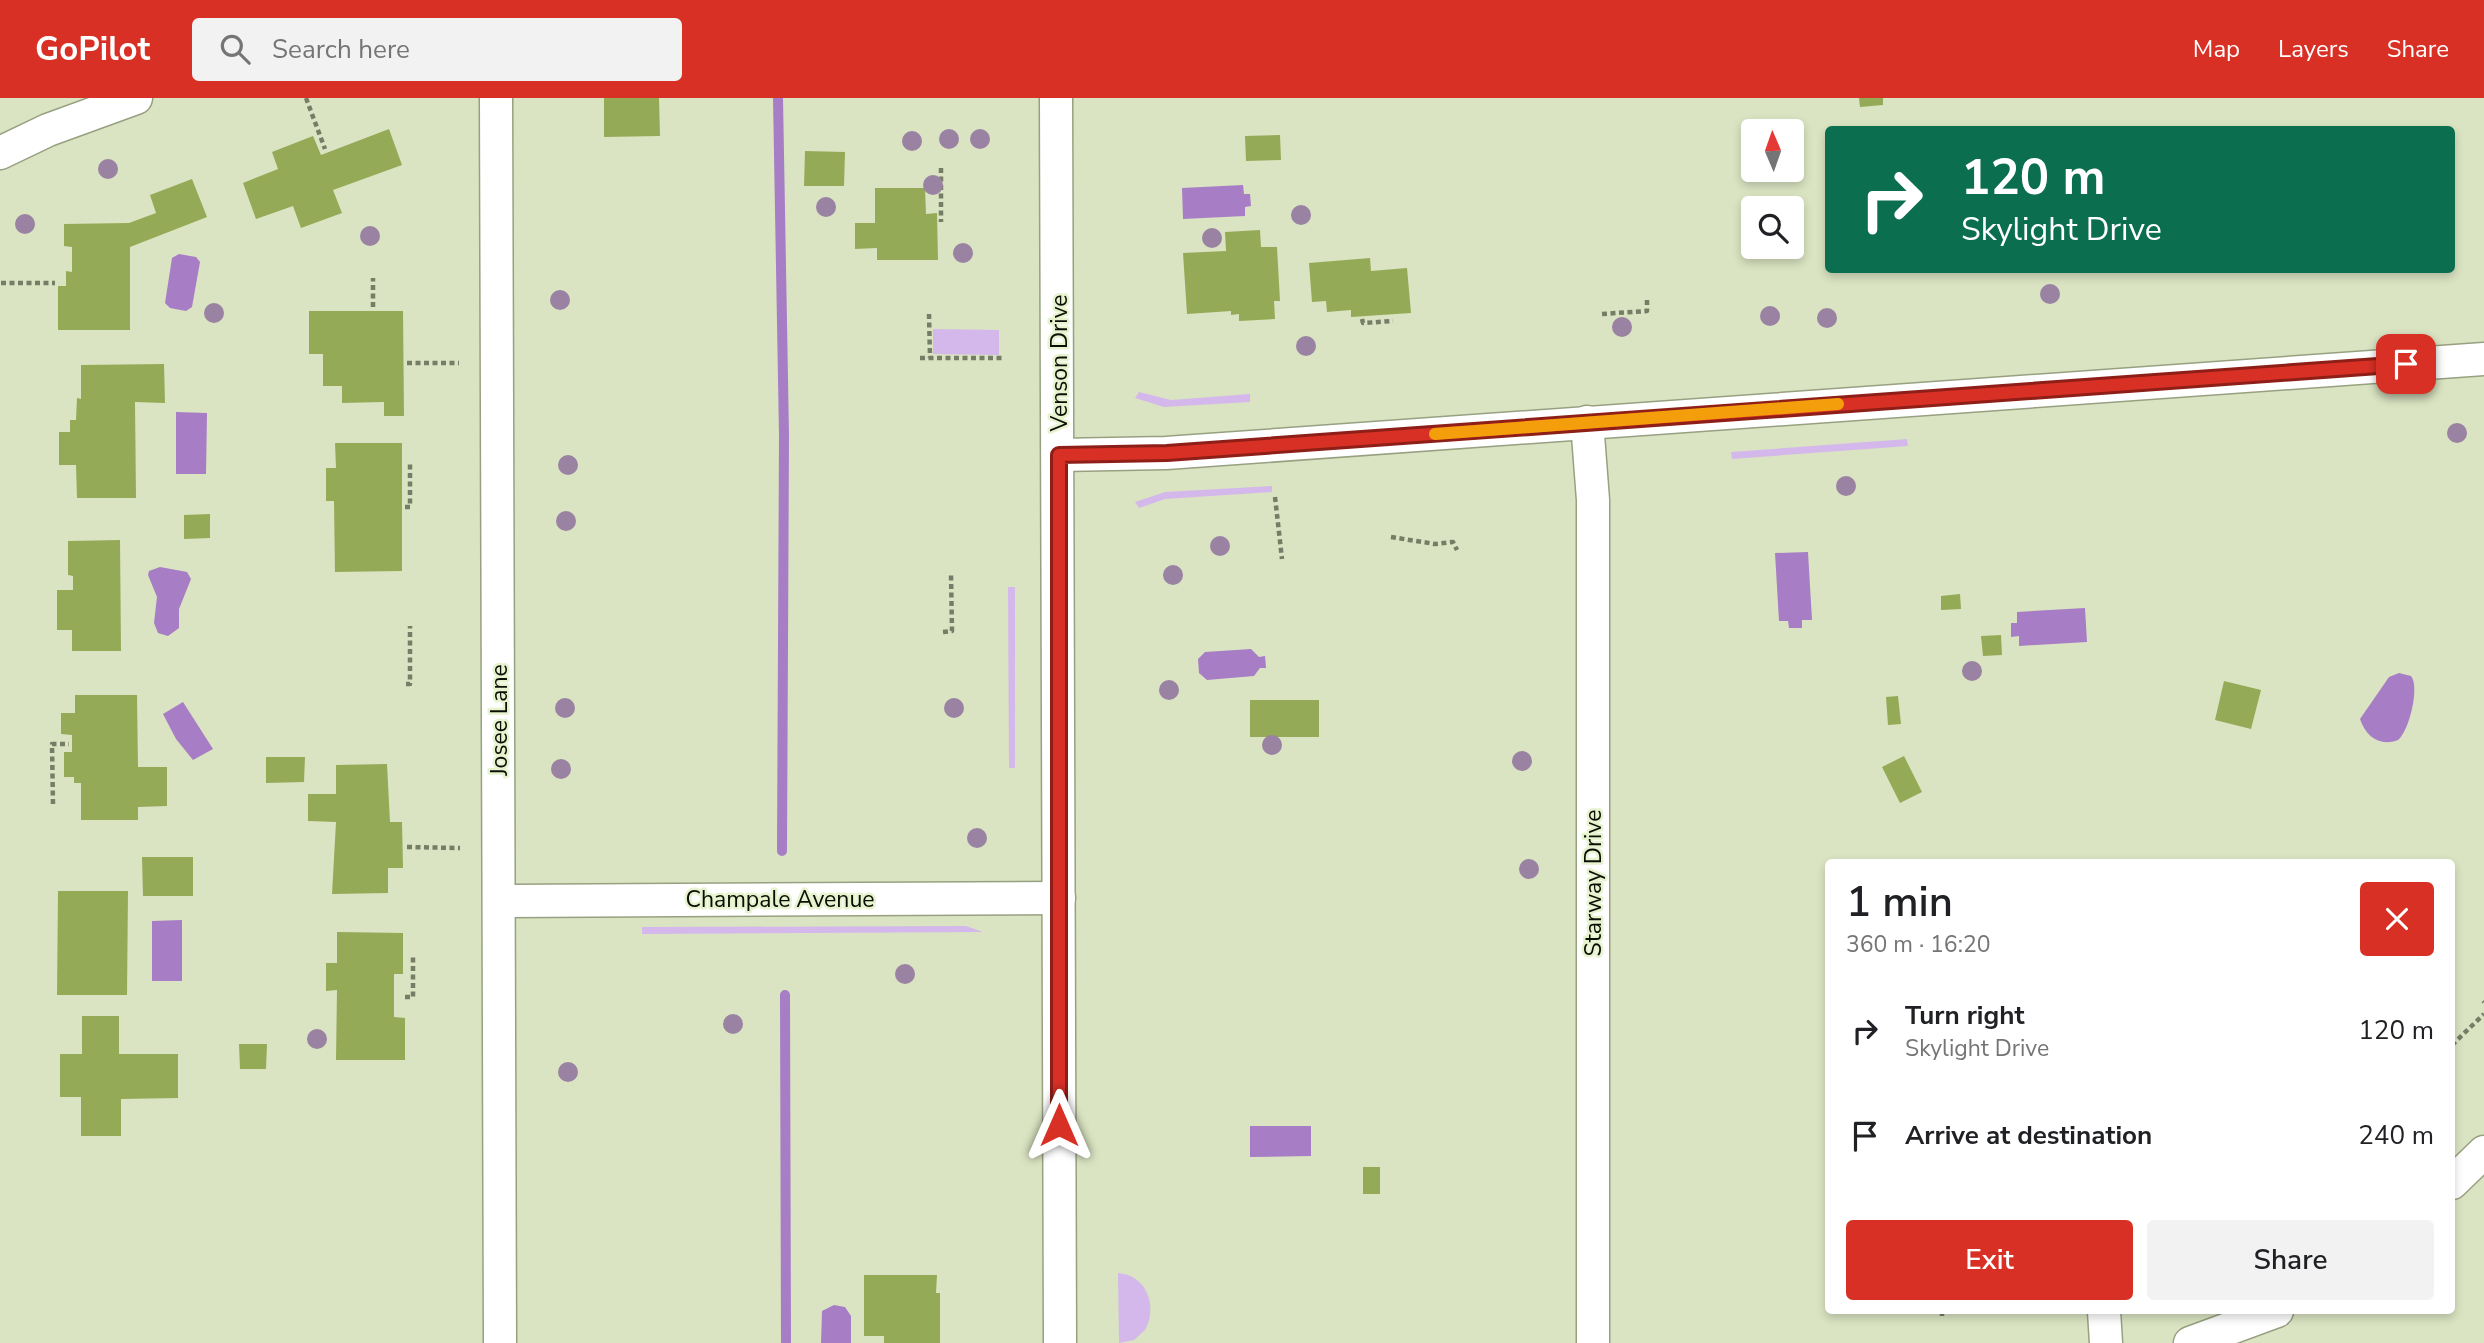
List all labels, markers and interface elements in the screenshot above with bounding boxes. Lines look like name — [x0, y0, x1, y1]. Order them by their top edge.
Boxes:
search box — [192, 18, 682, 81]
text: GoPilot — [35, 27, 150, 72]
icon: search — [216, 30, 254, 68]
text: Search here — [272, 32, 410, 67]
text: Map — [2193, 33, 2240, 65]
text: Layers — [2278, 33, 2349, 65]
text: Share — [2387, 33, 2449, 65]
north arrow — [1741, 119, 1804, 182]
map controls — [1741, 119, 1804, 259]
text: 120 m — [1961, 144, 2105, 211]
icon: right — [1846, 154, 1937, 245]
button: search — [1741, 196, 1804, 259]
text: Skylight Drive — [1961, 208, 2162, 251]
street label: Venson Drive — [1044, 294, 1075, 433]
pin — [2376, 334, 2436, 394]
icon: arrive — [2387, 345, 2425, 383]
street label: Josee Lane — [484, 664, 515, 777]
street label: Starway Drive — [1578, 810, 1609, 956]
text: 1 min — [1846, 874, 1953, 931]
button: close — [2360, 882, 2434, 956]
street label: Champale Avenue — [685, 884, 875, 915]
text: 360 m · 16:20 — [1846, 929, 1991, 960]
text: Turn right — [1905, 998, 2024, 1033]
icon: right — [1846, 1012, 1884, 1050]
text: 120 m — [2358, 1013, 2434, 1048]
text: Skylight Drive — [1905, 1033, 2049, 1064]
position arrow — [1022, 1088, 1096, 1162]
icon: arrive — [1846, 1117, 1884, 1155]
text: Arrive at destination — [1905, 1118, 2152, 1153]
text: 240 m — [2358, 1118, 2434, 1153]
button: Exit — [1846, 1220, 2133, 1300]
button: Share — [2147, 1220, 2434, 1300]

